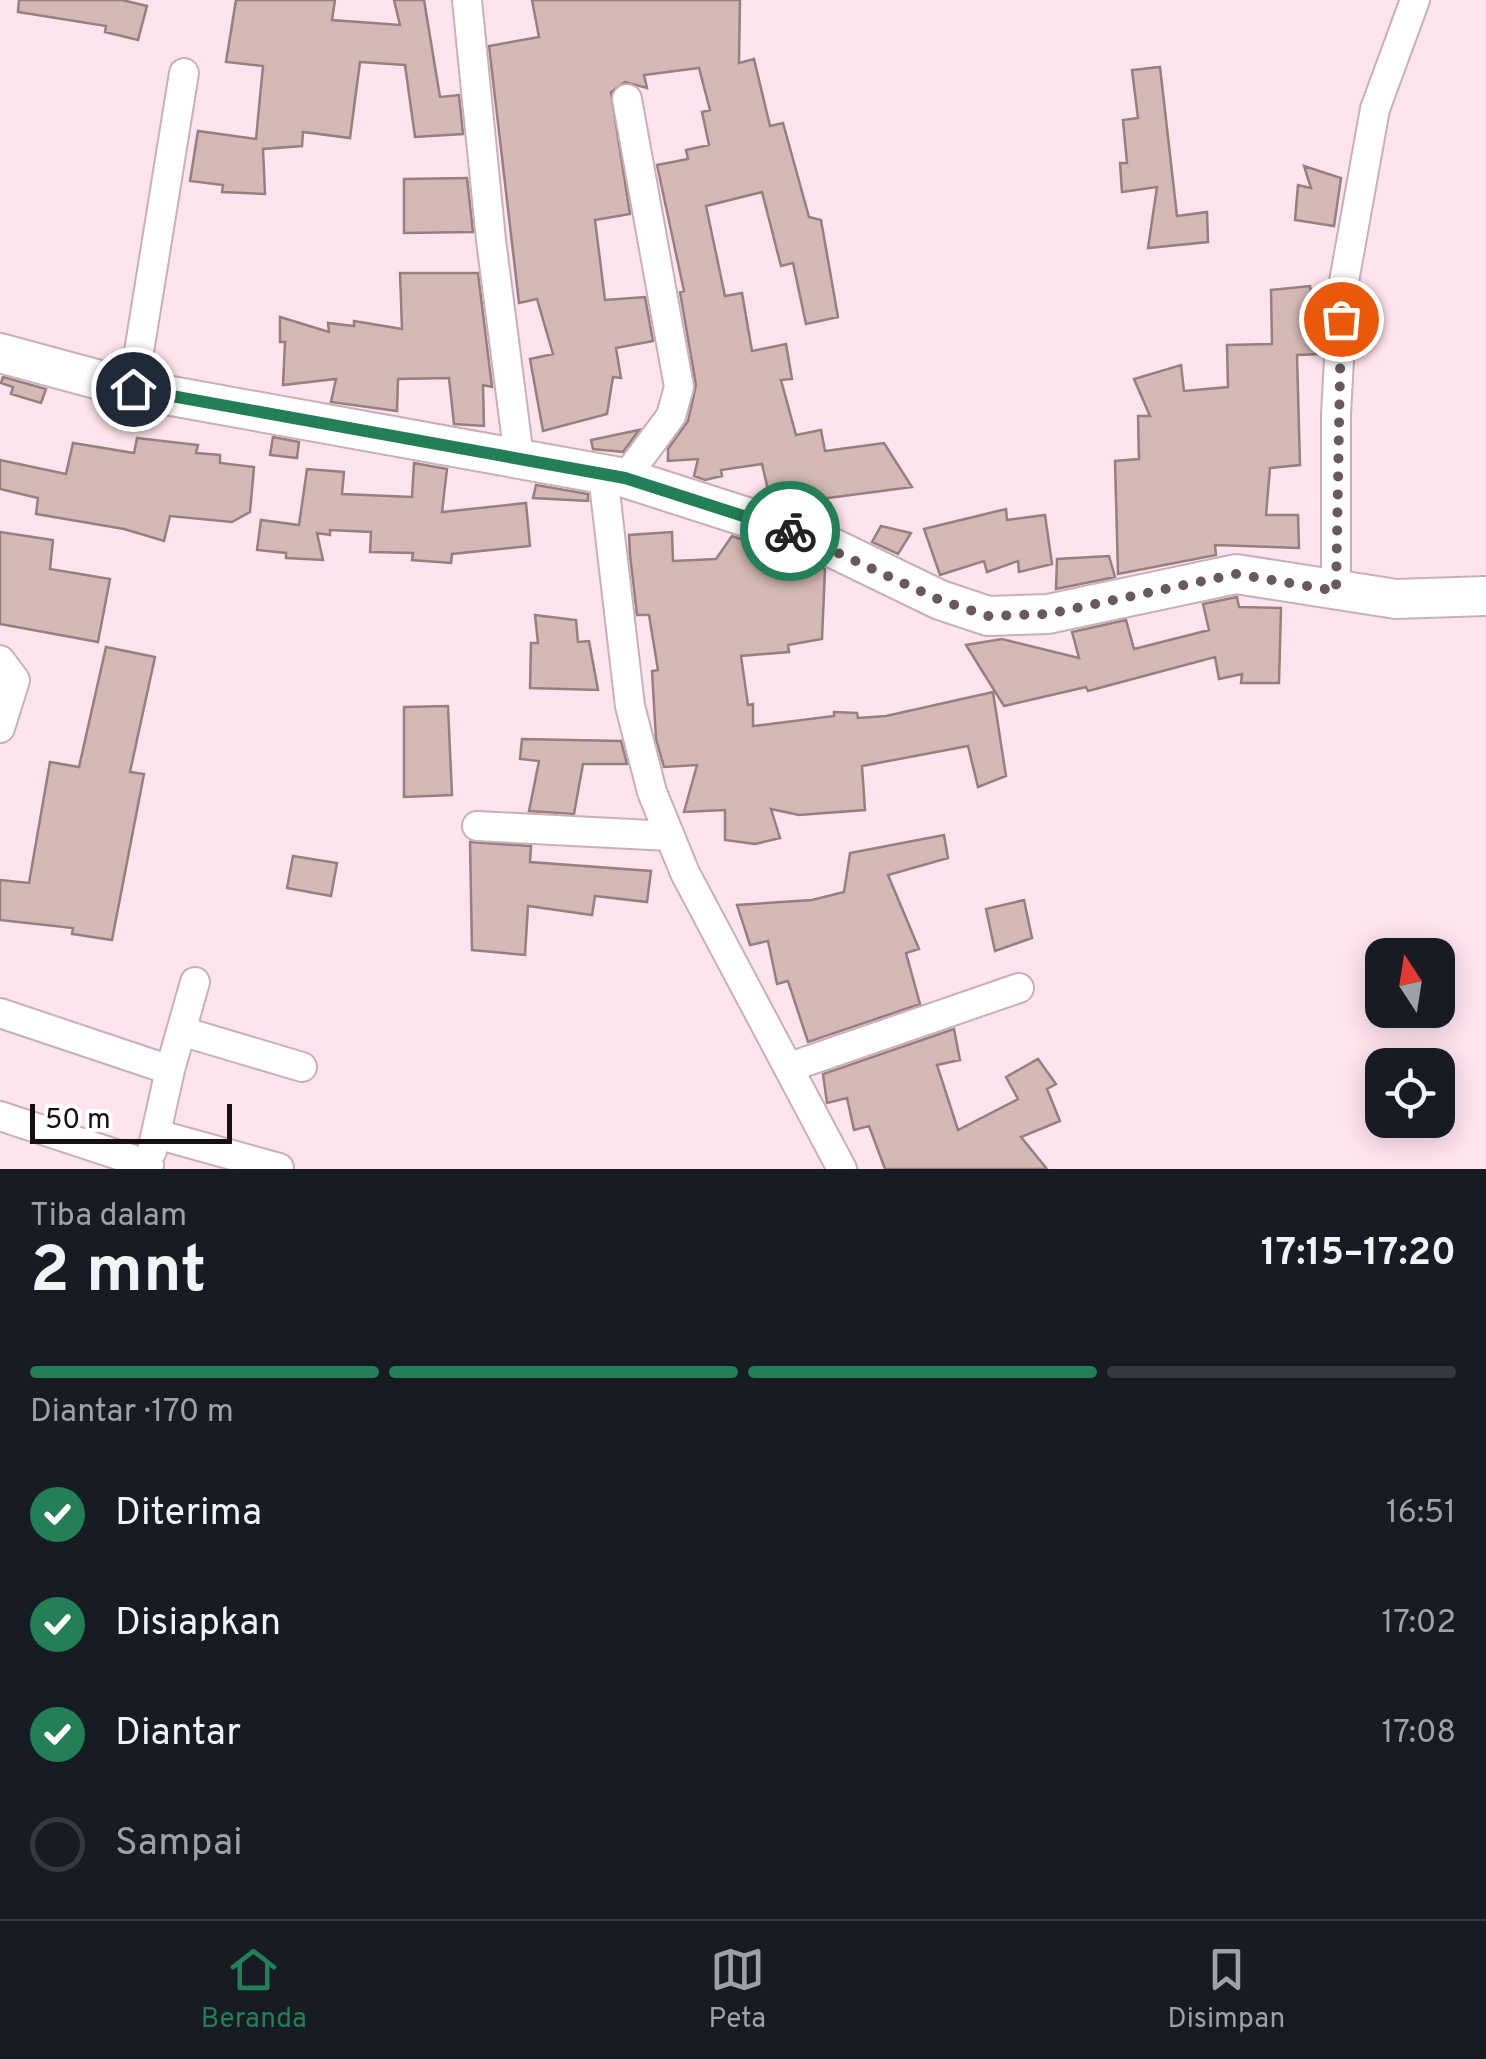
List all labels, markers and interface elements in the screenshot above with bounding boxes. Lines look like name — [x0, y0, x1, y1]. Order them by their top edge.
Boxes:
pin — [1299, 277, 1384, 362]
icon: bag — [1314, 292, 1369, 347]
pin — [91, 347, 176, 432]
icon: home — [106, 362, 161, 417]
courier — [740, 481, 840, 581]
icon: bike — [763, 504, 818, 559]
north arrow — [1365, 938, 1455, 1028]
map controls — [1365, 938, 1455, 1138]
button: locate — [1365, 1048, 1455, 1138]
scale bar — [30, 1099, 232, 1144]
text: 50 m — [45, 1103, 111, 1139]
text: Tiba dalam — [30, 1197, 187, 1237]
text: 17:15–17:20 — [1261, 1230, 1456, 1279]
text: 2 mnt — [30, 1233, 206, 1315]
text: Diantar · 170 m — [30, 1393, 234, 1433]
icon: check — [30, 1487, 85, 1542]
text: Diterima — [115, 1490, 262, 1539]
text: 16:51 — [1386, 1494, 1456, 1534]
icon: check — [30, 1597, 85, 1652]
text: Disiapkan — [115, 1600, 281, 1649]
text: 17:02 — [1381, 1604, 1456, 1644]
icon: check — [30, 1707, 85, 1762]
text: Diantar — [115, 1710, 241, 1759]
text: 17:08 — [1381, 1714, 1456, 1754]
text: Sampai — [115, 1820, 243, 1869]
tab: Beranda — [201, 1942, 307, 2038]
tab: Peta — [708, 1942, 766, 2038]
tab: Disimpan — [1168, 1942, 1285, 2038]

